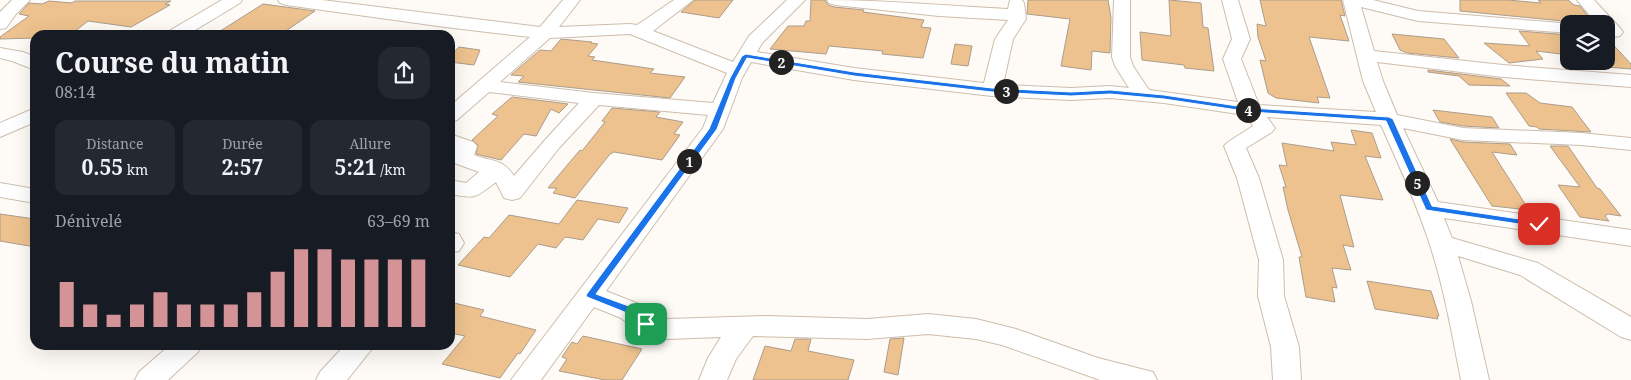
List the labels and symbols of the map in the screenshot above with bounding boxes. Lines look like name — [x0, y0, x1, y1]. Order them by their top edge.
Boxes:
pin: 2 — [768, 50, 794, 74]
pin: 3 — [994, 78, 1018, 104]
pin: 4 — [1236, 98, 1260, 122]
pin: 1 — [676, 148, 702, 174]
pin: 5 — [1404, 170, 1430, 196]
pin — [1518, 203, 1560, 245]
pin — [625, 303, 667, 345]

